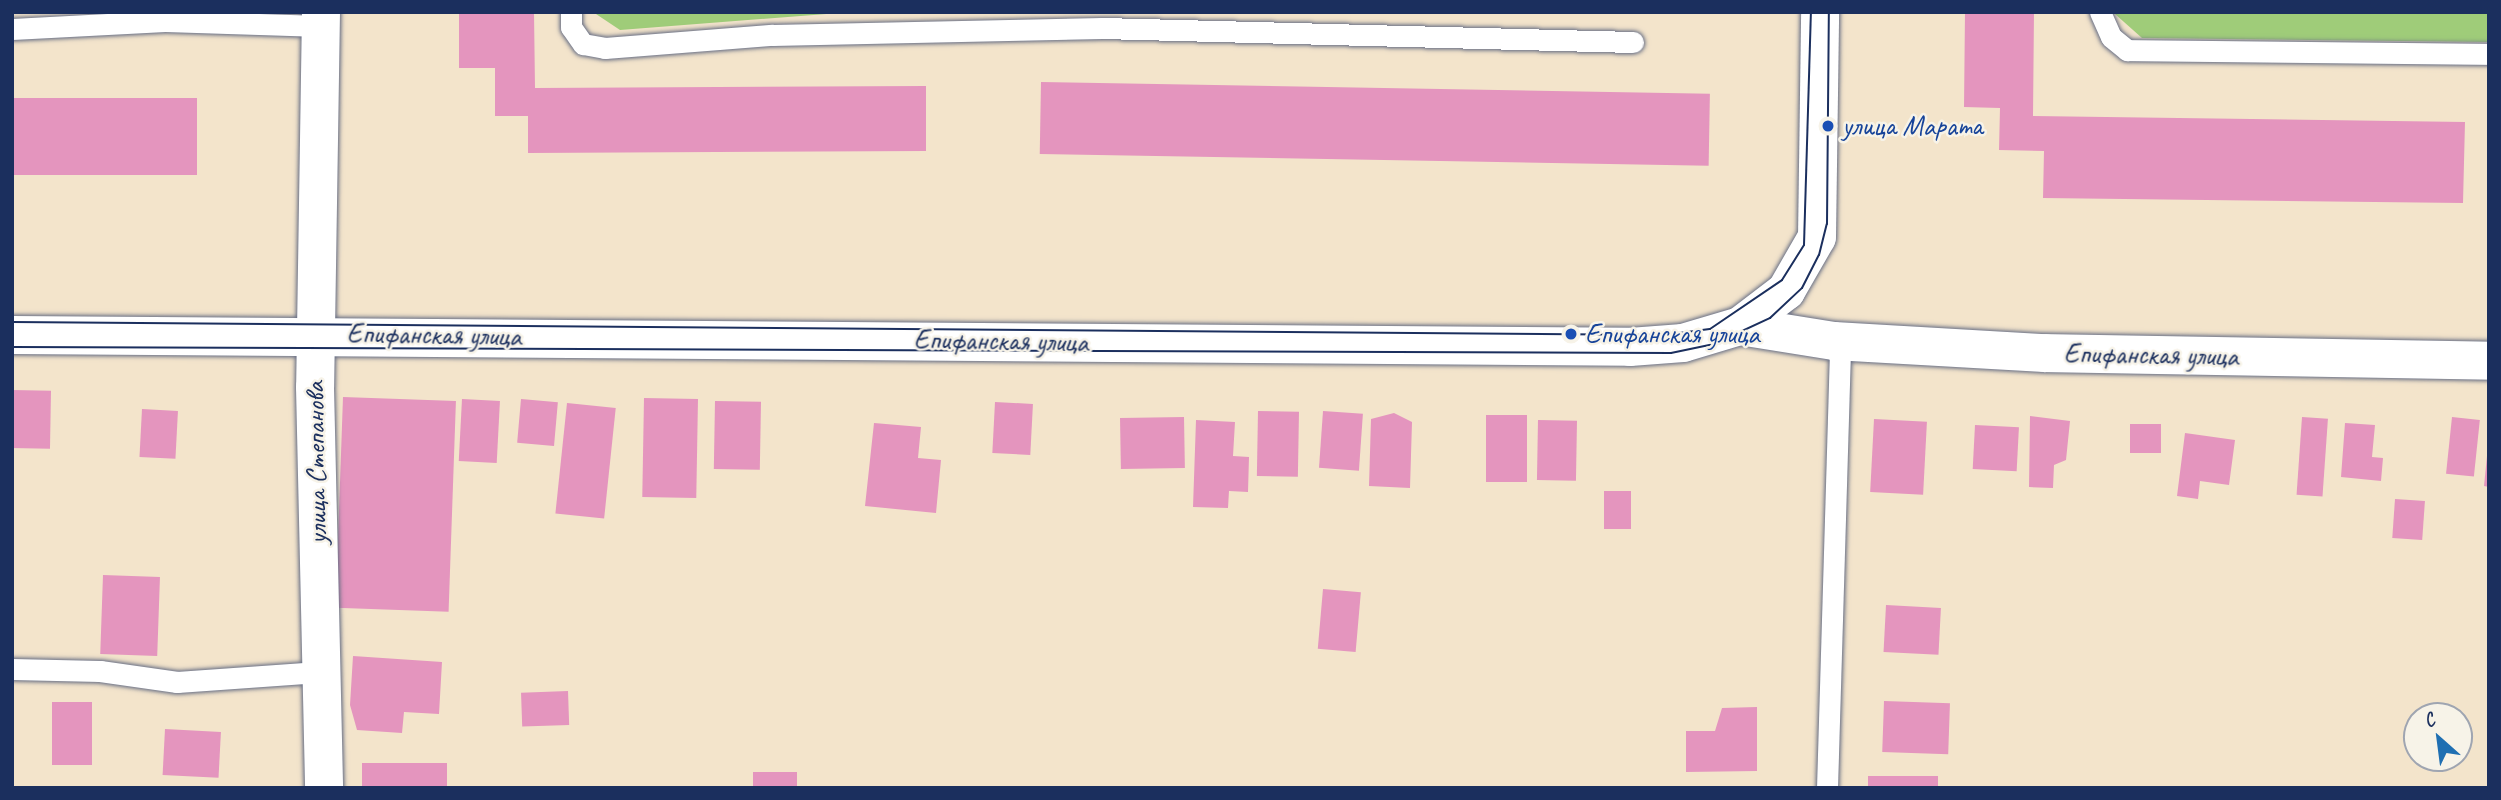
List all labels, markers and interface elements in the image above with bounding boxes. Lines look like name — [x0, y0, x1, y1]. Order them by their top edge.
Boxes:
place label: улица Марата — [1842, 109, 1985, 143]
marker: улица Марата — [1820, 118, 1836, 134]
street label: Епифанская улица — [346, 317, 522, 353]
place label: Епифанская улица — [1585, 317, 1761, 351]
street label: Епифанская улица — [913, 323, 1089, 359]
marker: Епифанская улица — [1563, 326, 1579, 342]
street label: Епифанская улица — [2063, 337, 2239, 373]
street label: улица Степанова — [298, 382, 334, 544]
north arrow — [2403, 702, 2473, 772]
text: С — [2419, 707, 2439, 733]

